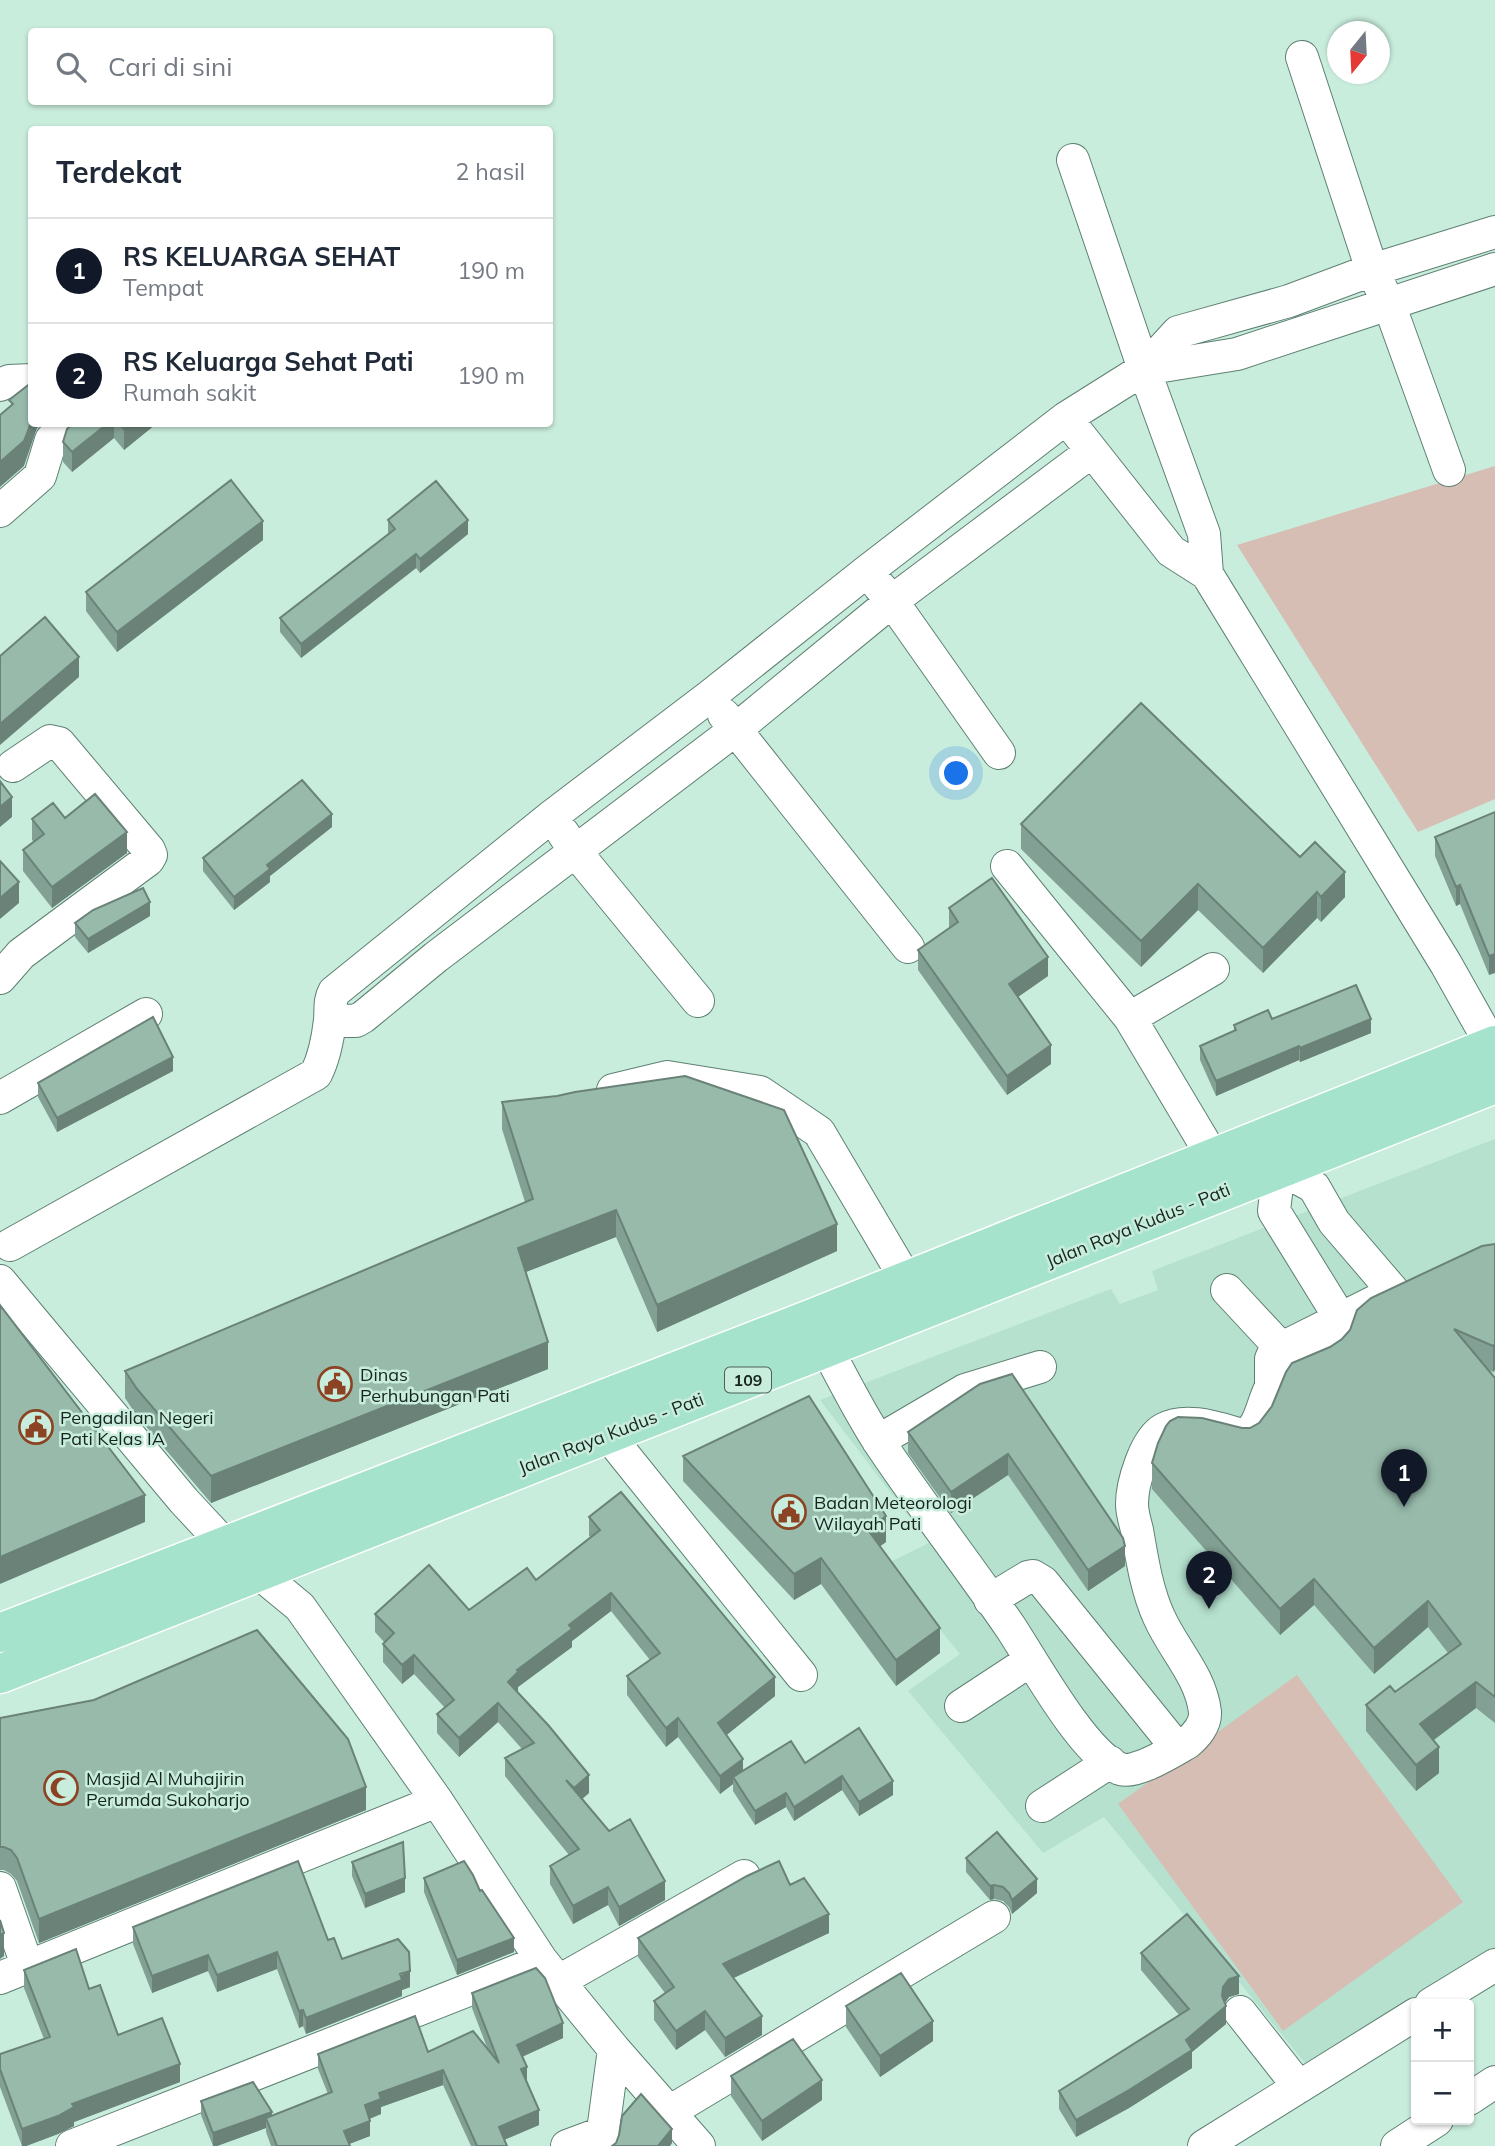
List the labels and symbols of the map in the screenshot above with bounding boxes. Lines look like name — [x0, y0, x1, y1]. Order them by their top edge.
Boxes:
north arrow — [1327, 21, 1390, 84]
your location — [939, 756, 973, 790]
street label: Jalan Raya Kudus - Pati — [1043, 1178, 1233, 1272]
place label: Dinas Perhubungan Pati — [360, 1363, 510, 1407]
public building icon: Dinas Perhubungan Pati — [316, 1365, 354, 1403]
road number: 109 — [725, 1368, 771, 1392]
street label: Jalan Raya Kudus - Pati — [515, 1387, 707, 1479]
place label: Pengadilan Negeri Pati Kelas IA — [60, 1406, 213, 1450]
public building icon: Pengadilan Negeri Pati Kelas IA — [17, 1408, 55, 1446]
pin: 1 — [1381, 1449, 1427, 1507]
place label: Badan Meteorologi Wilayah Pati — [814, 1491, 972, 1535]
public building icon: Badan Meteorologi Wilayah Pati — [770, 1493, 808, 1531]
pin: 2 — [1186, 1551, 1232, 1609]
place label: Masjid Al Muhajirin Perumda Sukoharjo — [86, 1767, 250, 1811]
mosque icon: Masjid Al Muhajirin Perumda Sukoharjo — [42, 1769, 80, 1807]

